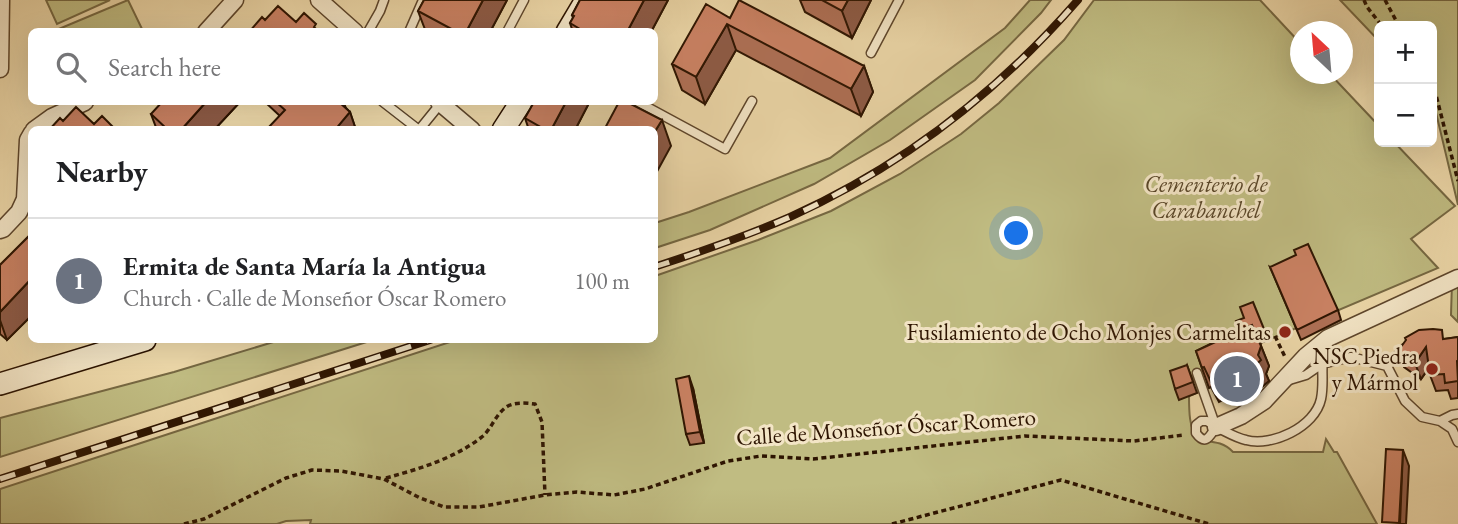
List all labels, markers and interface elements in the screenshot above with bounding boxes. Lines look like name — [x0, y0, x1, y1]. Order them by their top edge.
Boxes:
north arrow — [1290, 21, 1353, 84]
map controls — [1374, 21, 1437, 147]
button: + — [1374, 21, 1437, 84]
search box — [28, 28, 658, 105]
icon: search — [52, 48, 90, 86]
text: Search here — [108, 50, 221, 84]
button: − — [1374, 84, 1437, 147]
text: Nearby — [56, 152, 148, 191]
park label: Cementerio de Carabanchel — [1144, 169, 1269, 225]
your location — [999, 216, 1033, 250]
text: Ermita de Santa María la Antigua — [123, 249, 486, 283]
text: 1 — [73, 266, 85, 296]
text: 100 m — [574, 266, 630, 296]
text: Church · Calle de Monseñor Óscar Romero — [123, 283, 506, 313]
place label: Fusilamiento de Ocho Monjes Carmelitas — [907, 317, 1271, 347]
marker: Fusilamiento de Ocho Monjes Carmelitas — [1277, 324, 1293, 340]
place label: NSC Piedra y Mármol — [1313, 341, 1419, 397]
pin: 1 — [1214, 353, 1260, 405]
marker: NSC Piedra y Mármol — [1424, 361, 1440, 377]
street label: Calle de Monseñor Óscar Romero — [735, 402, 1037, 452]

